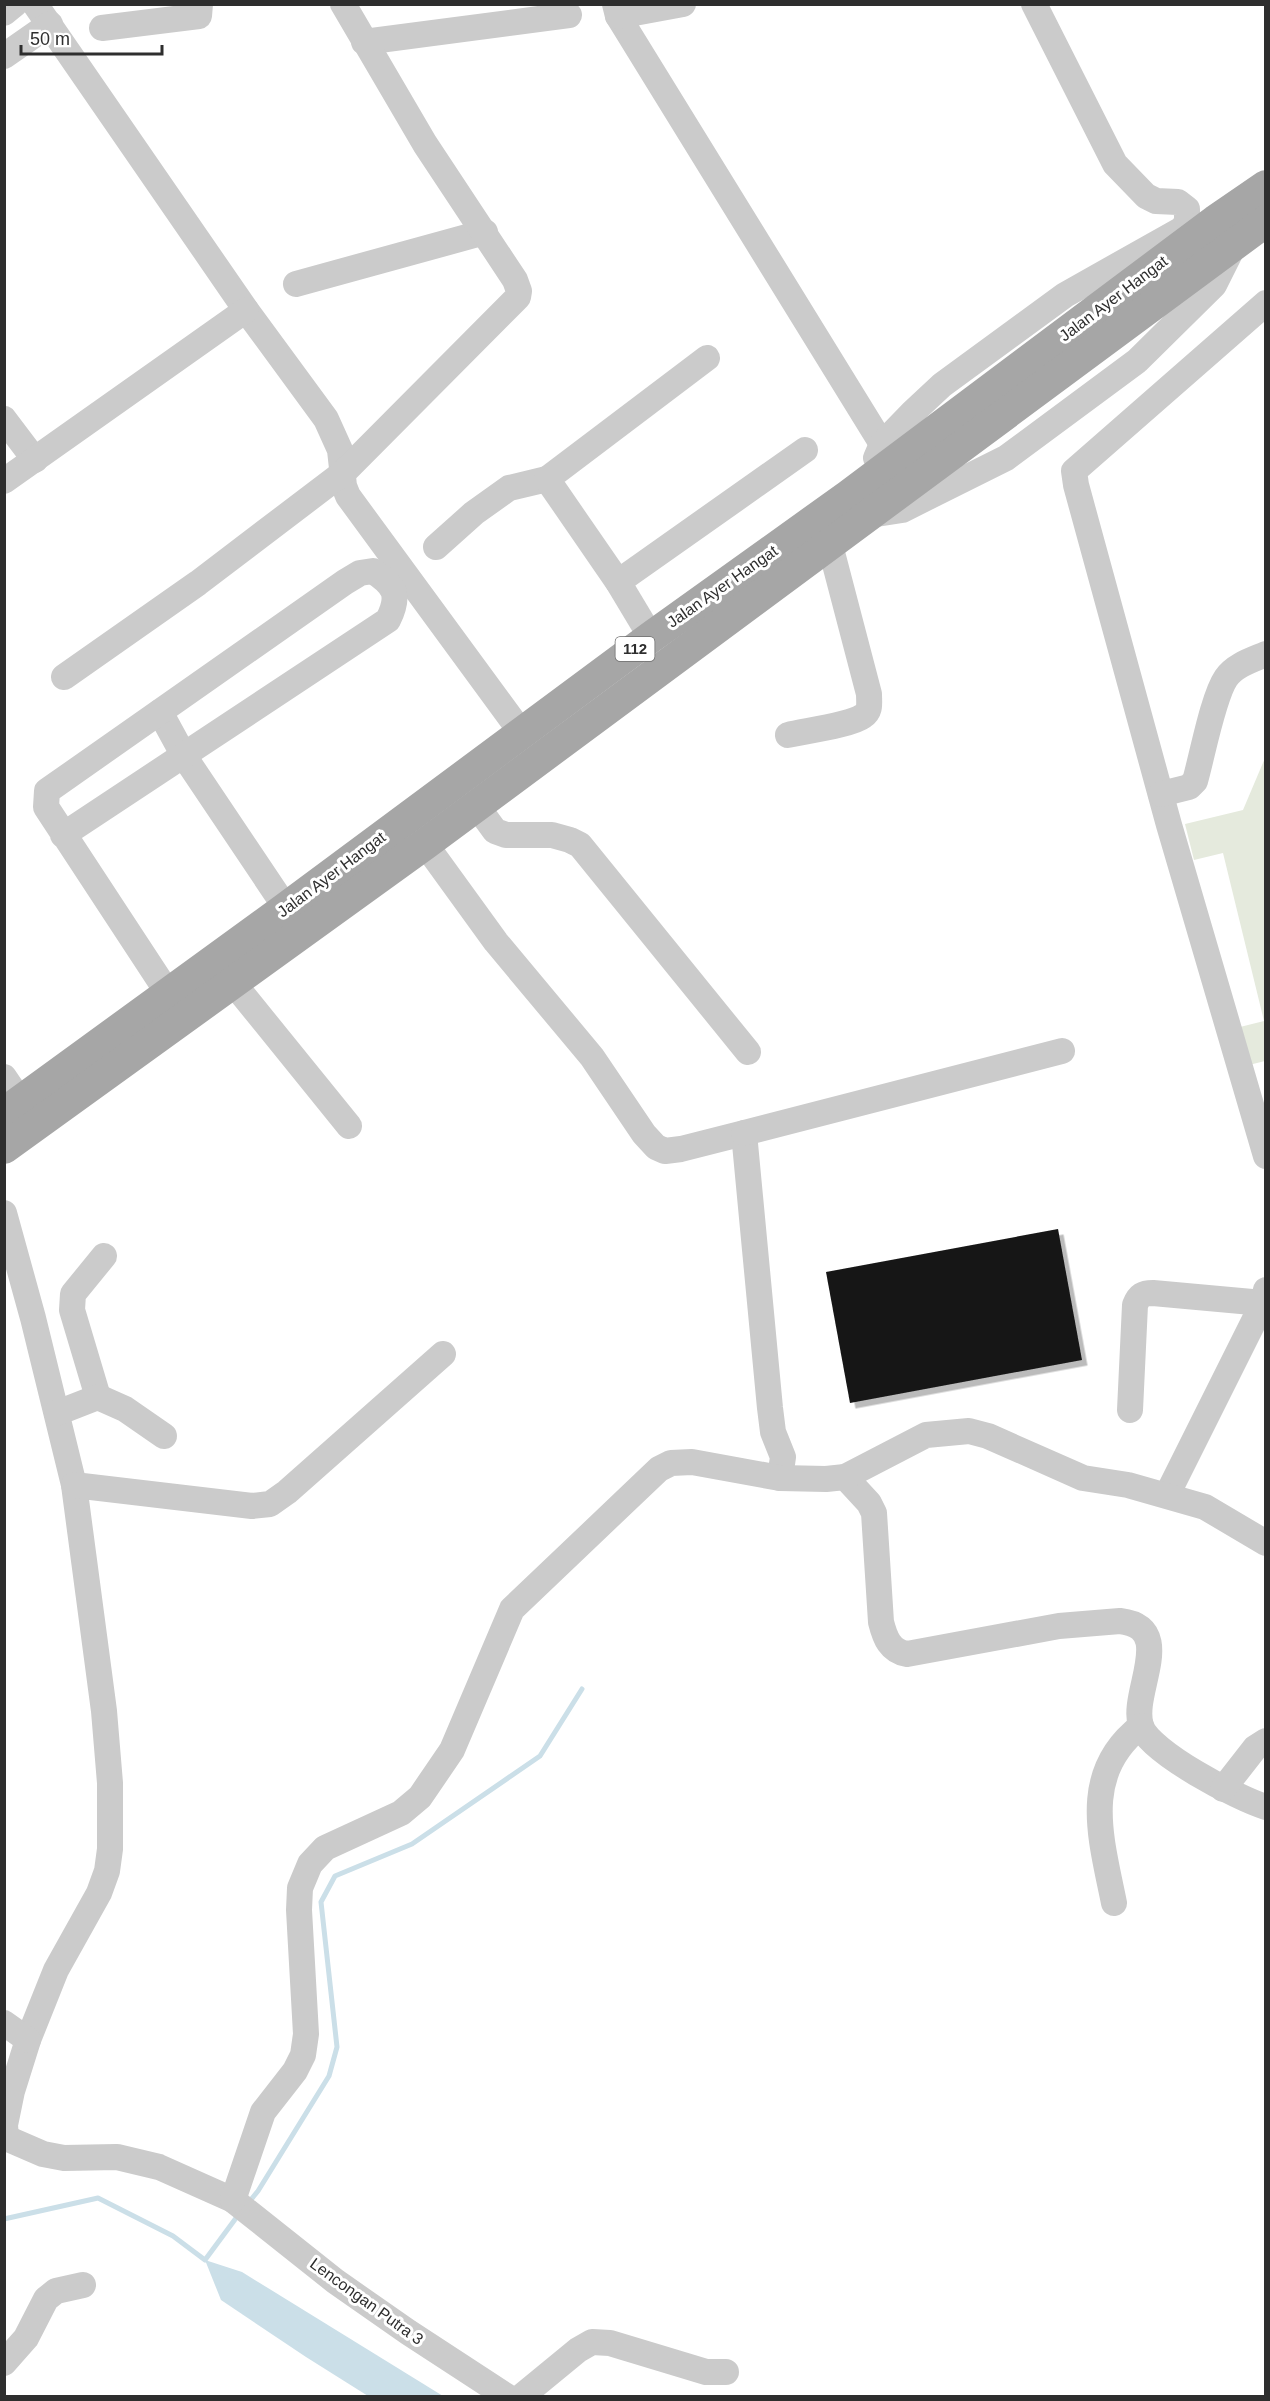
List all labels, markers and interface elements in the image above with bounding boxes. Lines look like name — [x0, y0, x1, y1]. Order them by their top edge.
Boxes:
scale bar — [21, 18, 162, 56]
text: 50 m — [30, 29, 70, 49]
street label: Jalan Ayer Hangat — [1056, 252, 1171, 344]
street label: Jalan Ayer Hangat — [664, 542, 781, 631]
road number: 112 — [616, 637, 654, 661]
street label: Jalan Ayer Hangat — [274, 828, 389, 920]
street label: Lencongan Putra 3 — [307, 2255, 426, 2348]

